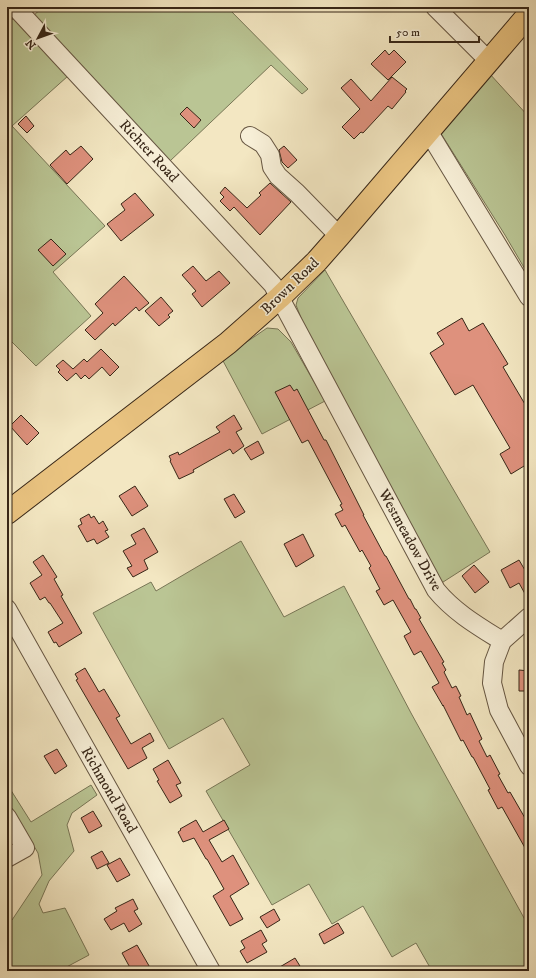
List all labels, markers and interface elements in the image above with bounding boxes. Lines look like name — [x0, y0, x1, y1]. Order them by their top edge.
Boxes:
north arrow — [18, 18, 58, 58]
scale bar — [390, 18, 479, 44]
text: 50 m — [396, 25, 420, 40]
text: N — [23, 36, 39, 52]
street label: Richter Road — [115, 116, 183, 187]
street label: Brown Road — [257, 253, 324, 319]
street label: Westmeadow Drive — [374, 485, 446, 594]
street label: Richmond Road — [77, 744, 142, 837]

